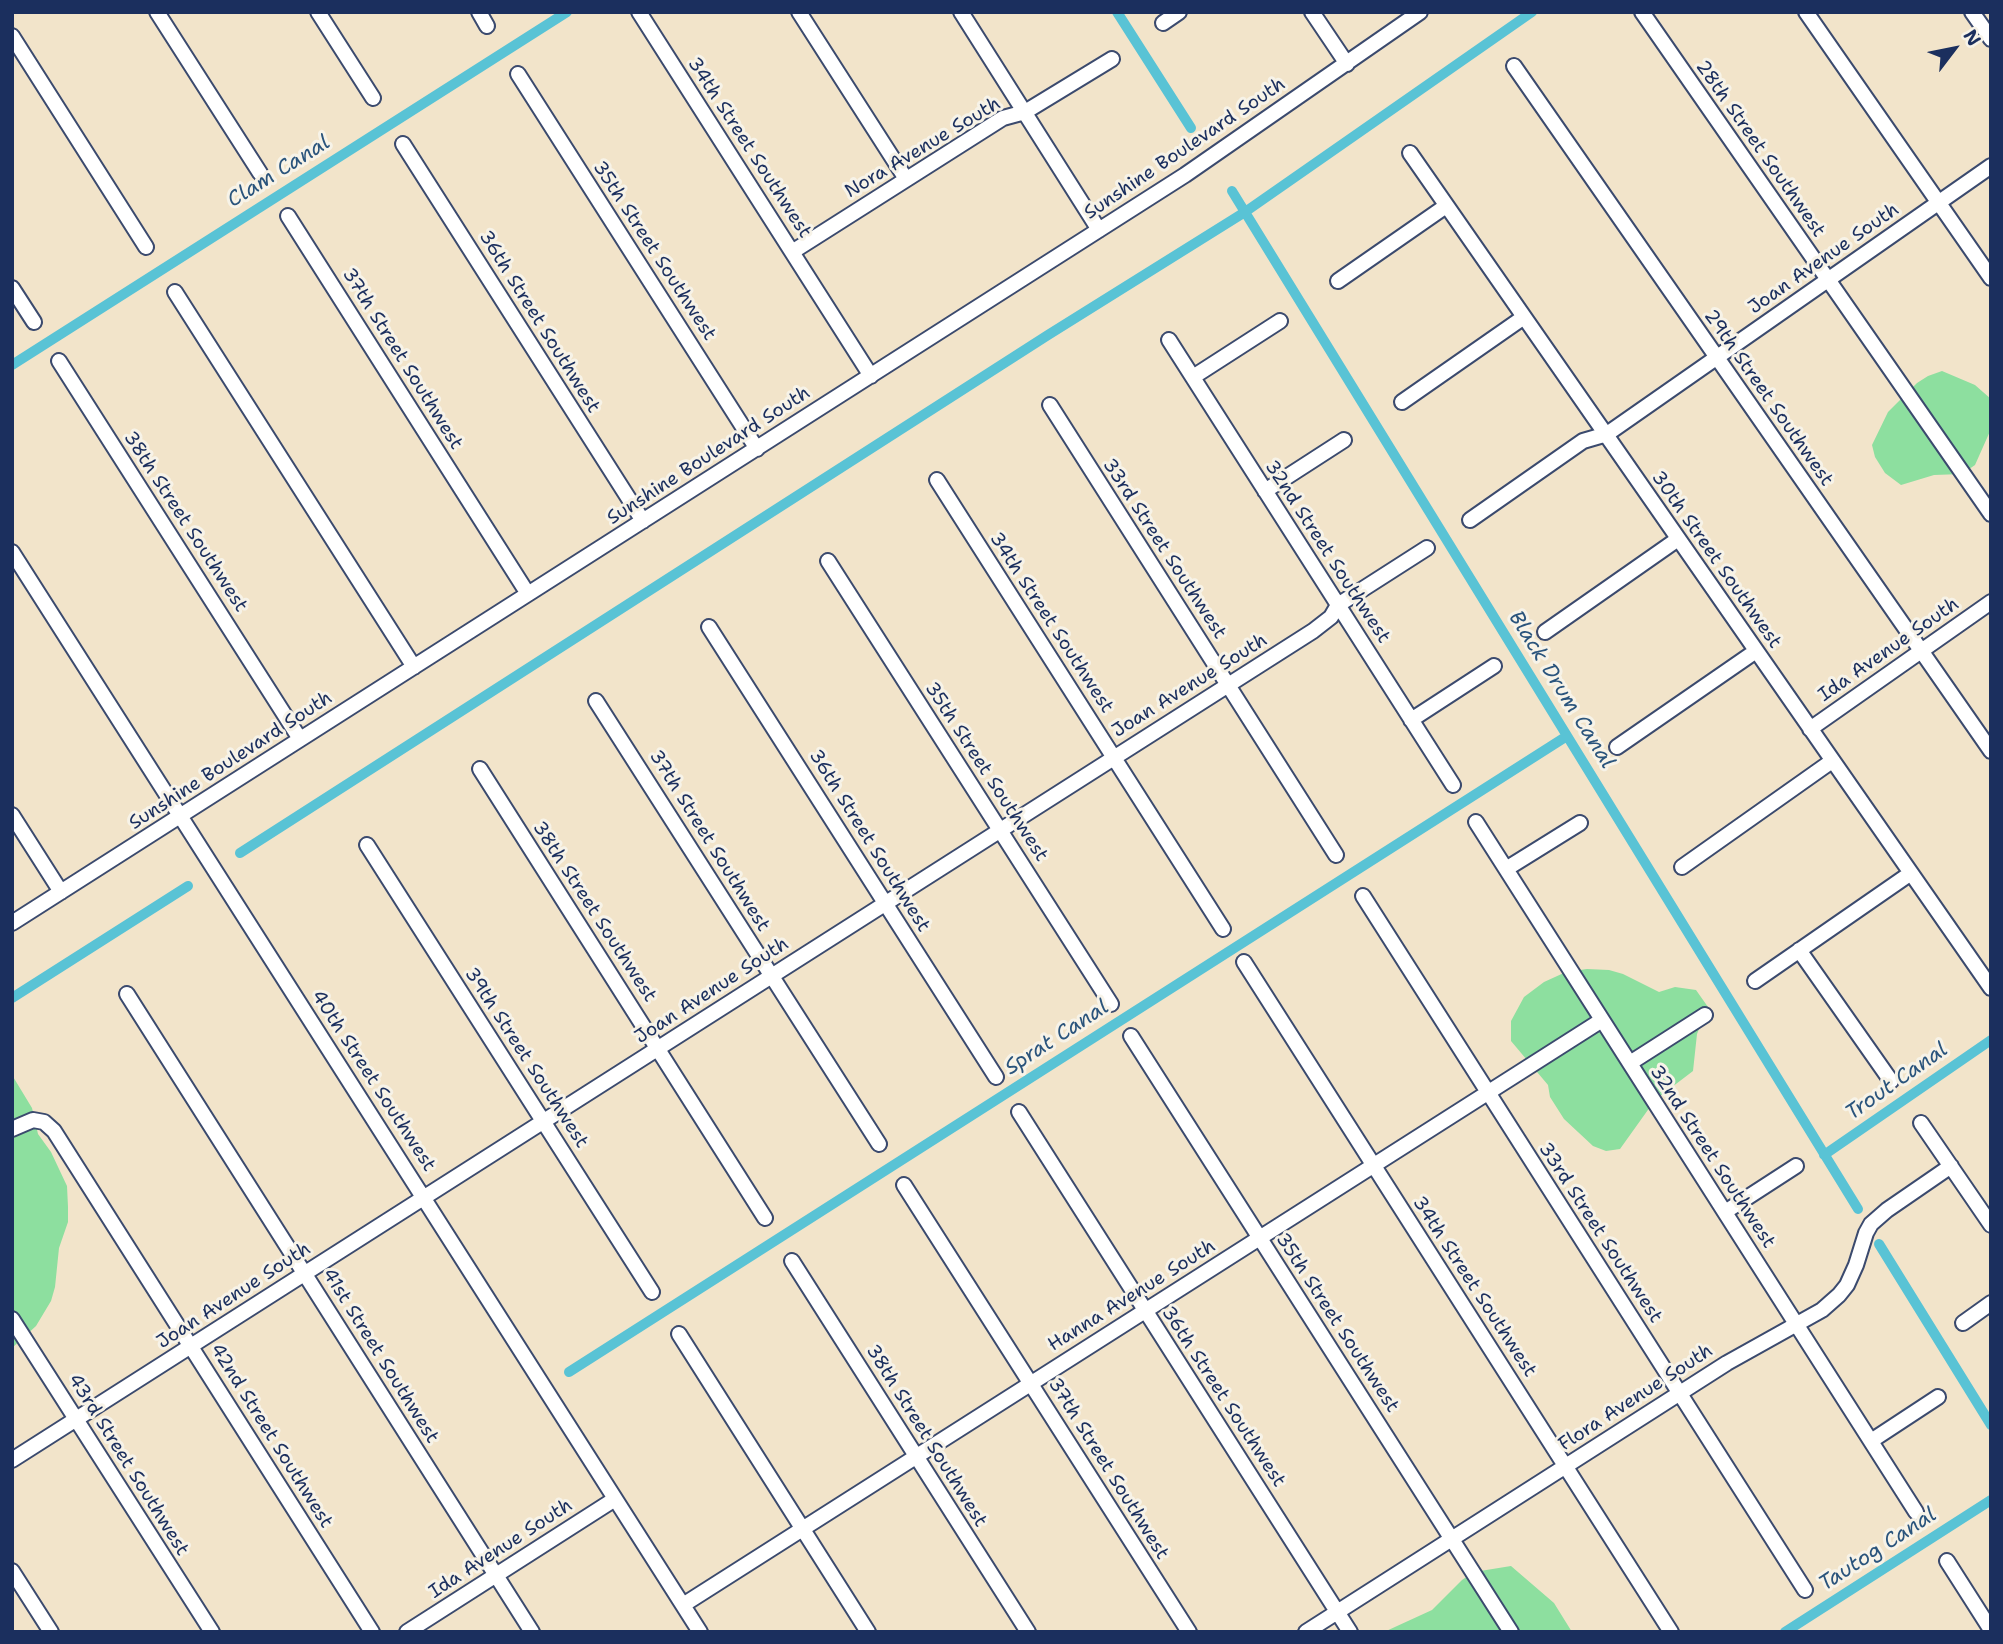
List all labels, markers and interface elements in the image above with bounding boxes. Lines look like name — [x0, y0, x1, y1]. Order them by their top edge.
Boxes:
north arrow — [1919, 14, 1989, 84]
text: N — [1958, 25, 1987, 51]
street label: 34th Street Southwest — [682, 53, 816, 243]
street label: 28th Street Southwest — [1690, 56, 1830, 242]
street label: Sunshine Boulevard South — [1080, 73, 1290, 225]
street label: Nora Avenue South — [841, 92, 1005, 204]
water label: Clam Canal — [223, 130, 335, 214]
street label: 35th Street Southwest — [587, 157, 721, 345]
street label: Joan Avenue South — [1744, 198, 1904, 320]
street label: 36th Street Southwest — [474, 227, 604, 417]
street label: 37th Street Southwest — [337, 264, 467, 454]
street label: 29th Street Southwest — [1698, 305, 1838, 491]
street label: Sunshine Boulevard South — [603, 382, 815, 530]
street label: 38th Street Southwest — [118, 427, 252, 617]
street label: 33rd Street Southwest — [1097, 455, 1231, 643]
street label: 32nd Street Southwest — [1259, 456, 1395, 648]
street label: 30th Street Southwest — [1646, 467, 1786, 653]
street label: 34th Street Southwest — [984, 528, 1118, 718]
street label: Ida Avenue South — [1814, 593, 1964, 707]
water label: Black Drum Canal — [1502, 607, 1620, 773]
street label: Joan Avenue South — [1108, 629, 1272, 743]
street label: 35th Street Southwest — [919, 678, 1053, 866]
street label: Sunshine Boulevard South — [125, 687, 337, 835]
street label: 37th Street Southwest — [644, 746, 774, 936]
street label: 36th Street Southwest — [804, 746, 934, 936]
street label: 38th Street Southwest — [527, 817, 661, 1007]
street label: Joan Avenue South — [631, 933, 793, 1049]
street label: 39th Street Southwest — [459, 964, 593, 1152]
street label: 40th Street Southwest — [306, 986, 440, 1176]
water label: Sprat Canal — [1000, 995, 1114, 1081]
water label: Trout Canal — [1841, 1038, 1953, 1126]
street label: 32nd Street Southwest — [1644, 1061, 1780, 1253]
street label: 33rd Street Southwest — [1533, 1139, 1667, 1327]
street label: 34th Street Southwest — [1407, 1192, 1541, 1382]
street label: 35th Street Southwest — [1270, 1229, 1404, 1417]
street label: Hanna Avenue South — [1044, 1235, 1220, 1357]
street label: Joan Avenue South — [153, 1238, 315, 1354]
street label: 41st Street Southwest — [317, 1264, 443, 1448]
street label: 36th Street Southwest — [1156, 1302, 1290, 1492]
street label: 42nd Street Southwest — [205, 1340, 337, 1532]
street label: Flora Avenue South — [1555, 1340, 1717, 1456]
street label: 38th Street Southwest — [861, 1341, 991, 1531]
street label: 43rd Street Southwest — [63, 1370, 193, 1560]
street label: 37th Street Southwest — [1043, 1374, 1173, 1564]
street label: Ida Avenue South — [425, 1494, 577, 1604]
water label: Tautog Canal — [1815, 1503, 1941, 1597]

